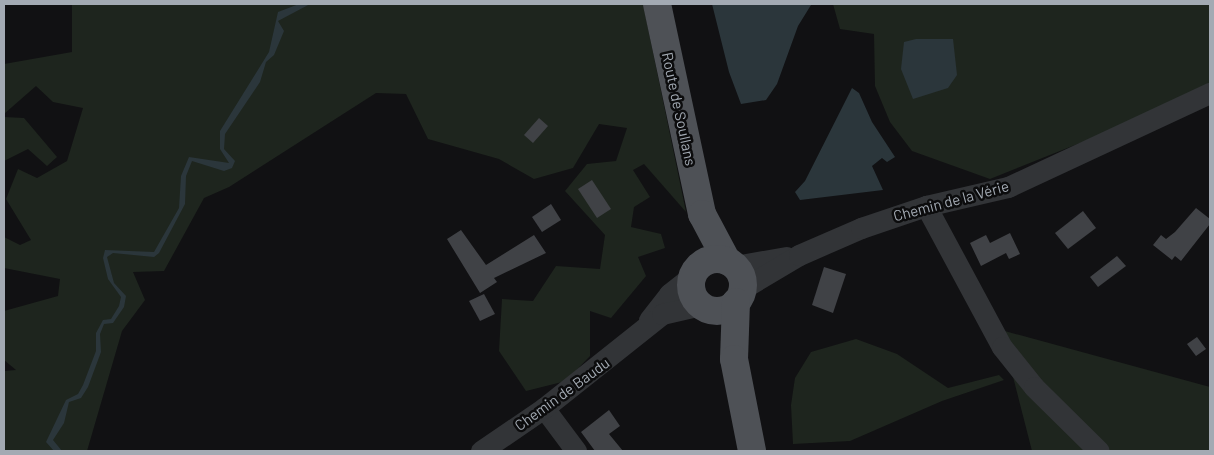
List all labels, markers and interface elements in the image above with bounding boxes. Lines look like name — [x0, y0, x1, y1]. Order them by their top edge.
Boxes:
street label: Route de Soullans — [658, 51, 700, 167]
street label: Chemin de la Vérie — [891, 177, 1011, 225]
street label: Chemin de Baudu — [511, 354, 613, 434]

